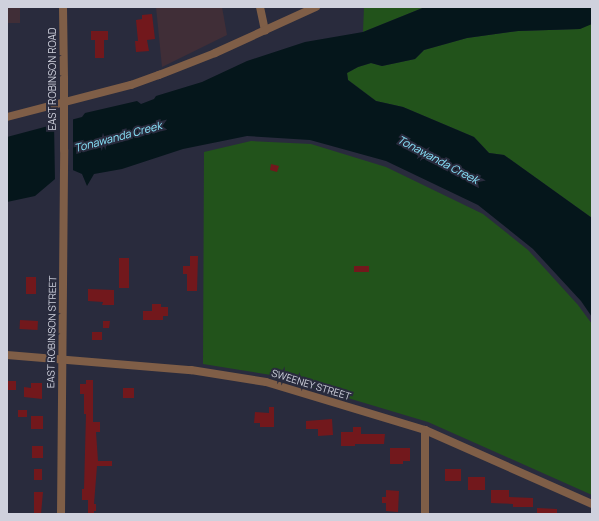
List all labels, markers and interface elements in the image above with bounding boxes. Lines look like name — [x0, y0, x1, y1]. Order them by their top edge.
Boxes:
street label: EAST ROBINSON ROAD — [47, 27, 59, 131]
water label: Tonawanda Creek — [73, 119, 163, 155]
water label: Tonawanda Creek — [395, 133, 481, 187]
street label: EAST ROBINSON STREET — [45, 275, 59, 389]
street label: SWEENEY STREET — [270, 367, 352, 403]

